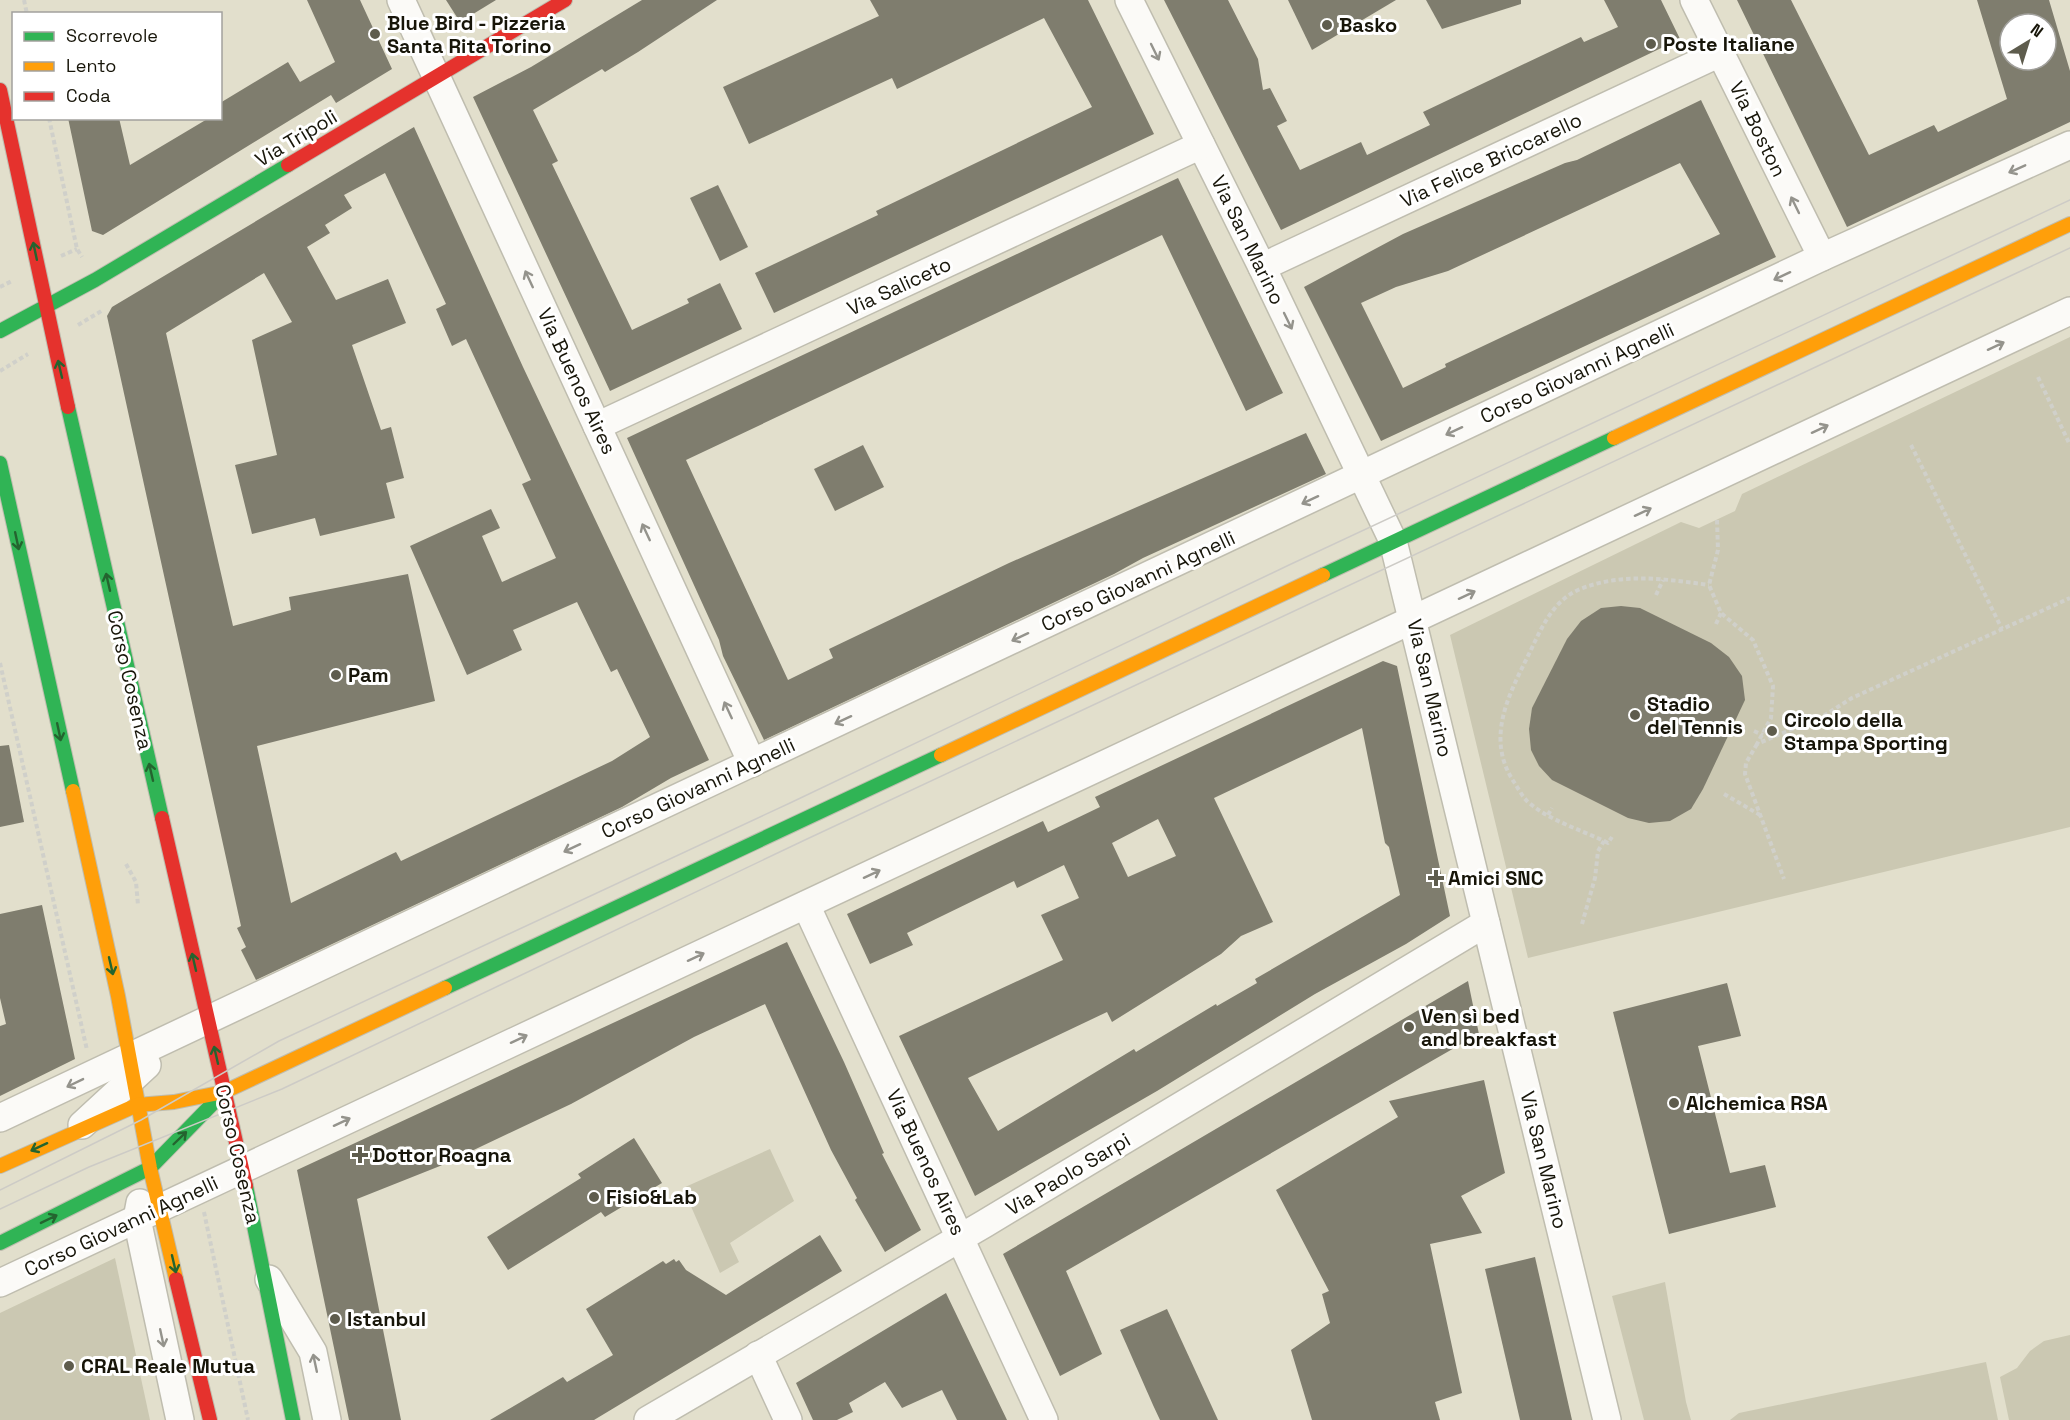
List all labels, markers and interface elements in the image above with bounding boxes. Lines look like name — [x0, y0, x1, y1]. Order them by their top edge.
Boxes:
place label: Blue Bird - Pizzeria Santa Rita Torino — [387, 10, 566, 59]
legend — [12, 12, 222, 120]
place label: Basko — [1339, 12, 1397, 38]
north arrow — [1998, 12, 2058, 72]
marker: Basko — [1320, 18, 1334, 32]
text: N — [2026, 19, 2048, 42]
text: Scorrevole — [66, 24, 158, 47]
marker: Blue Bird - Pizzeria Santa Rita Torino — [368, 27, 382, 41]
place label: Poste Italiane — [1663, 31, 1795, 57]
marker: Poste Italiane — [1644, 37, 1658, 51]
one-way arrow — [1150, 43, 1161, 61]
text: Lento — [66, 54, 116, 77]
street label: Via Boston — [1724, 77, 1792, 181]
text: Coda — [66, 84, 111, 107]
street label: Via Tripoli — [250, 103, 342, 173]
street label: Via Felice Briccarello — [1396, 106, 1586, 214]
one-way arrow — [2008, 164, 2026, 176]
street label: Via San Marino — [1205, 171, 1291, 309]
one-way arrow — [1789, 196, 1801, 214]
one-way arrow — [29, 241, 40, 261]
street label: Via Saliceto — [843, 251, 955, 321]
one-way arrow — [523, 271, 535, 289]
one-way arrow — [1773, 271, 1791, 283]
street label: Via Buenos Aires — [532, 304, 622, 458]
one-way arrow — [1282, 312, 1294, 330]
street label: Corso Giovanni Agnelli — [1476, 317, 1678, 429]
one-way arrow — [1986, 339, 2004, 351]
one-way arrow — [54, 360, 66, 379]
one-way arrow — [1810, 422, 1828, 434]
one-way arrow — [1445, 426, 1463, 438]
one-way arrow — [1301, 495, 1319, 507]
one-way arrow — [1634, 505, 1652, 517]
one-way arrow — [640, 524, 652, 542]
street label: Corso Giovanni Agnelli — [1037, 525, 1239, 637]
one-way arrow — [12, 531, 23, 550]
one-way arrow — [102, 572, 113, 592]
one-way arrow — [1457, 588, 1475, 600]
street label: Corso Cosenza — [101, 608, 159, 752]
street label: Via San Marino — [1401, 616, 1459, 760]
one-way arrow — [1011, 631, 1029, 643]
place label: Pam — [348, 662, 389, 688]
marker: Pam — [329, 668, 343, 682]
place label: Stadio del Tennis — [1647, 691, 1743, 740]
one-way arrow — [721, 701, 733, 719]
place label: Circolo della Stampa Sporting — [1784, 707, 1948, 756]
marker: Stadio del Tennis — [1628, 708, 1642, 722]
one-way arrow — [835, 714, 853, 726]
one-way arrow — [54, 721, 65, 741]
marker: Circolo della Stampa Sporting — [1765, 724, 1779, 738]
street label: Corso Giovanni Agnelli — [597, 732, 799, 844]
one-way arrow — [144, 763, 156, 782]
one-way arrow — [563, 842, 581, 854]
place label: Amici SNC — [1448, 865, 1544, 891]
one-way arrow — [862, 867, 880, 879]
marker: Amici SNC — [1429, 871, 1443, 885]
one-way arrow — [686, 950, 704, 962]
one-way arrow — [187, 953, 199, 972]
one-way arrow — [106, 956, 117, 975]
place label: Ven sì bed and breakfast — [1421, 1003, 1557, 1052]
marker: Ven sì bed and breakfast — [1402, 1020, 1416, 1034]
one-way arrow — [509, 1033, 527, 1045]
one-way arrow — [209, 1046, 221, 1065]
one-way arrow — [66, 1078, 84, 1090]
street label: Corso Cosenza — [209, 1082, 267, 1226]
street label: Via Buenos Aires — [881, 1085, 971, 1239]
street label: Via San Marino — [1514, 1088, 1574, 1232]
place label: Alchemica RSA — [1686, 1090, 1828, 1116]
marker: Alchemica RSA — [1667, 1096, 1681, 1110]
one-way arrow — [333, 1115, 351, 1127]
street label: Via Paolo Sarpi — [1001, 1127, 1135, 1221]
one-way arrow — [173, 1131, 188, 1145]
one-way arrow — [30, 1142, 48, 1154]
place label: Dottor Roagna — [372, 1142, 512, 1168]
marker: Dottor Roagna — [353, 1148, 367, 1162]
street label: Corso Giovanni Agnelli — [20, 1170, 222, 1282]
place label: Fisio&Lab — [606, 1184, 697, 1210]
marker: Fisio&Lab — [587, 1190, 601, 1204]
one-way arrow — [40, 1213, 58, 1225]
one-way arrow — [168, 1255, 180, 1274]
place label: Istanbul — [347, 1306, 426, 1332]
marker: Istanbul — [328, 1312, 342, 1326]
one-way arrow — [157, 1328, 169, 1347]
place label: CRAL Reale Mutua — [81, 1353, 256, 1379]
one-way arrow — [309, 1353, 320, 1373]
marker: CRAL Reale Mutua — [62, 1359, 76, 1373]

